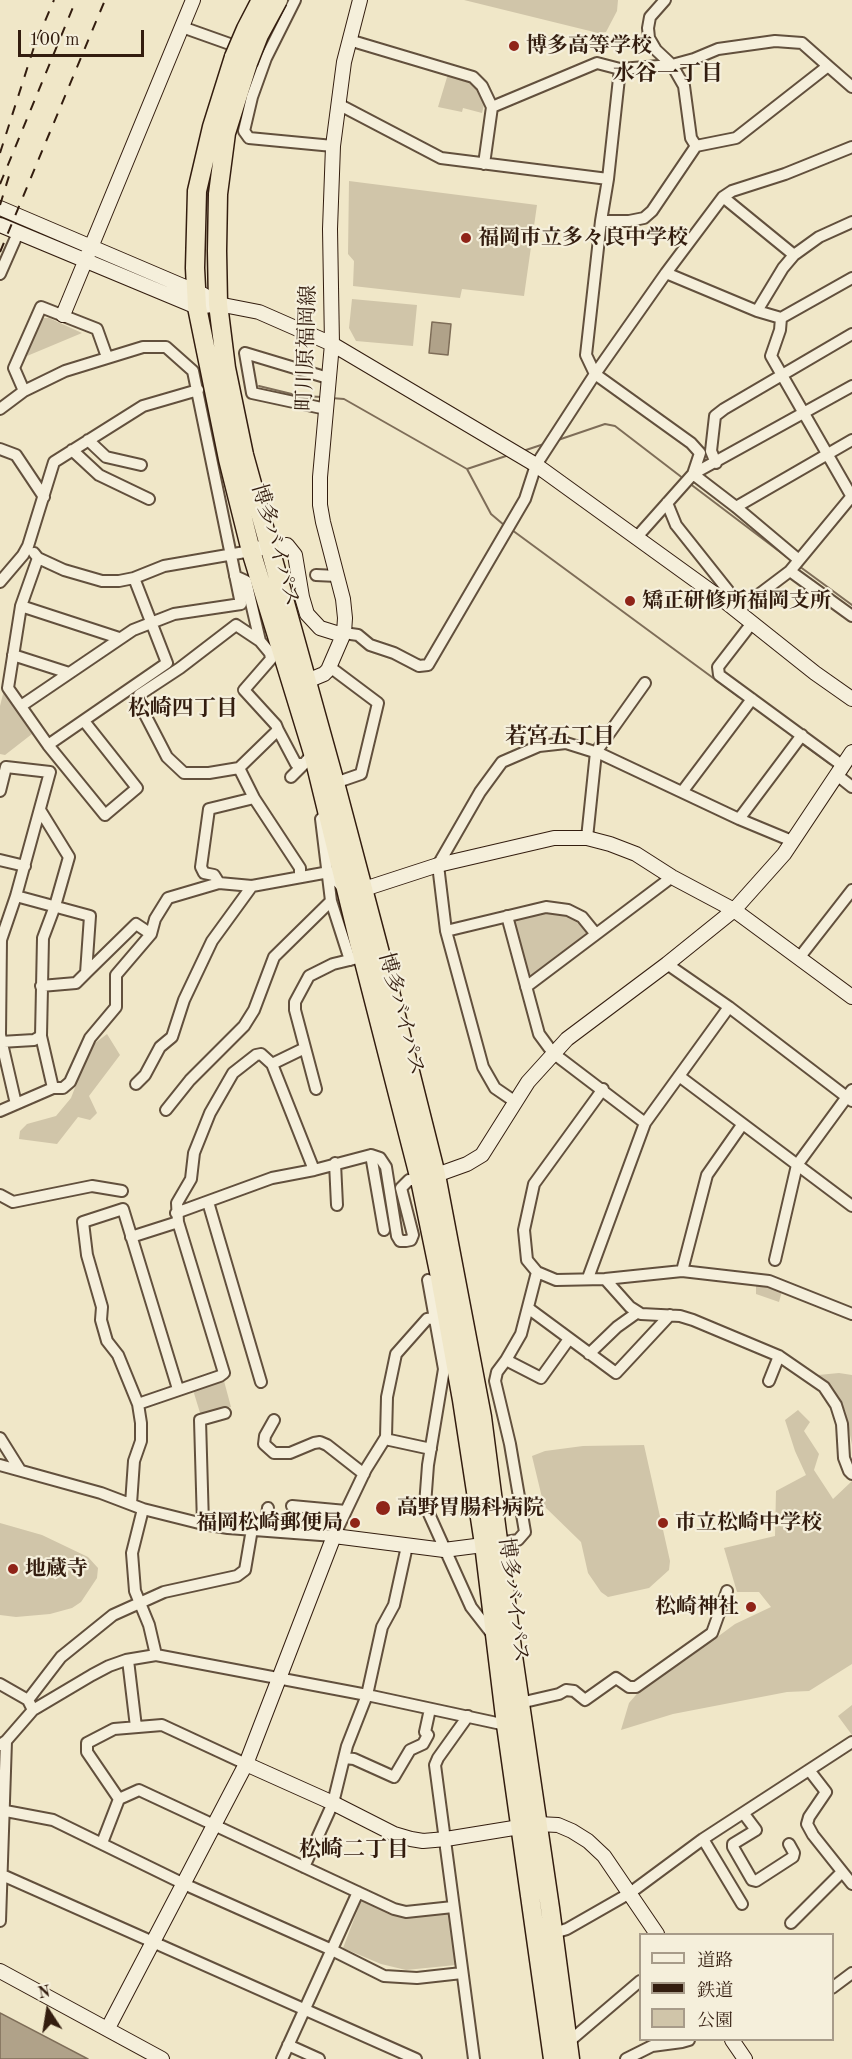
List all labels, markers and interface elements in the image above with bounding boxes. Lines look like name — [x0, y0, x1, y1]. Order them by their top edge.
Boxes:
scale bar — [21, 18, 147, 56]
text: 100 m — [29, 31, 80, 49]
place label: 博多高等学校 — [526, 33, 652, 59]
marker: 博多高等学校 — [507, 39, 521, 53]
district label: 水谷一丁目 — [613, 61, 723, 87]
place label: 福岡市立多々良中学校 — [478, 225, 688, 251]
marker: 福岡市立多々良中学校 — [459, 231, 473, 245]
street label: 町川原福岡線 — [292, 285, 322, 411]
street label: 博多バイパス — [246, 481, 304, 609]
place label: 矯正研修所福岡支所 — [642, 588, 831, 614]
marker: 矯正研修所福岡支所 — [623, 594, 637, 608]
district label: 松崎四丁目 — [128, 696, 238, 722]
district label: 若宮五丁目 — [505, 724, 615, 750]
street label: 博多バイパス — [373, 950, 429, 1078]
place label: 高野胃腸科病院 — [397, 1495, 544, 1521]
marker: 高野胃腸科病院 — [374, 1499, 392, 1517]
place label: 福岡松崎郵便局 — [196, 1510, 343, 1536]
place label: 市立松崎中学校 — [675, 1510, 822, 1536]
marker: 福岡松崎郵便局 — [348, 1516, 362, 1530]
marker: 市立松崎中学校 — [656, 1516, 670, 1530]
street label: 博多バイパス — [493, 1536, 533, 1664]
place label: 地蔵寺 — [25, 1556, 88, 1582]
marker: 地蔵寺 — [6, 1562, 20, 1576]
place label: 松崎神社 — [655, 1594, 739, 1620]
marker: 松崎神社 — [744, 1600, 758, 1614]
district label: 松崎二丁目 — [299, 1837, 409, 1863]
legend — [639, 1933, 834, 2041]
text: 道路 — [697, 1952, 733, 1970]
north arrow — [18, 1981, 78, 2041]
text: 鉄道 — [697, 1982, 733, 2000]
text: N — [37, 1984, 52, 2002]
text: 公園 — [697, 2012, 733, 2030]

